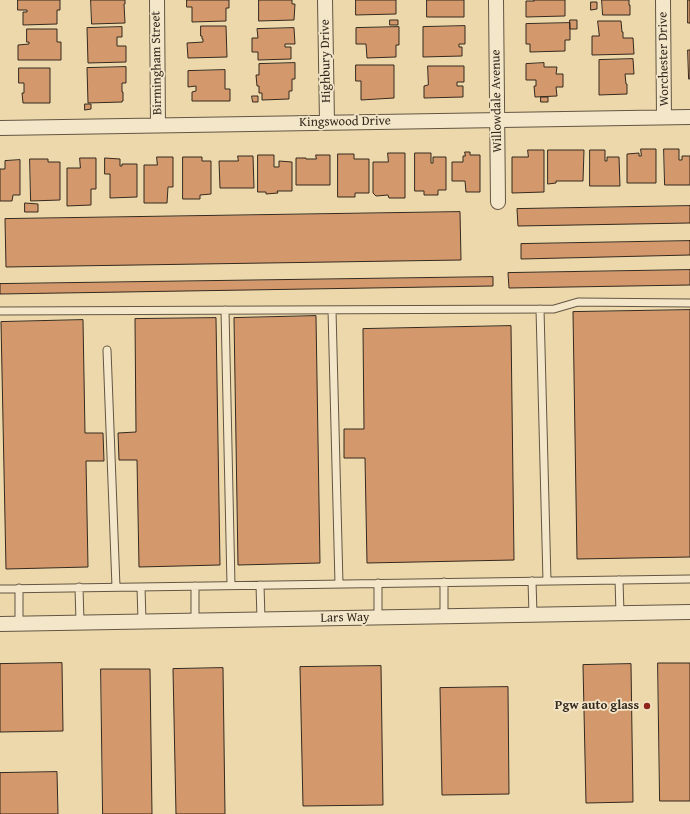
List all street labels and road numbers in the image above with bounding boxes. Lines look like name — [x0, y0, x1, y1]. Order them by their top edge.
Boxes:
street label: Birmingham Street — [148, 11, 166, 115]
street label: Worchester Drive — [655, 12, 673, 106]
street label: Highbury Drive — [317, 19, 335, 103]
street label: Willowdale Avenue — [488, 49, 506, 153]
street label: Kingswood Drive — [299, 113, 391, 131]
street label: Lars Way — [320, 610, 370, 626]

